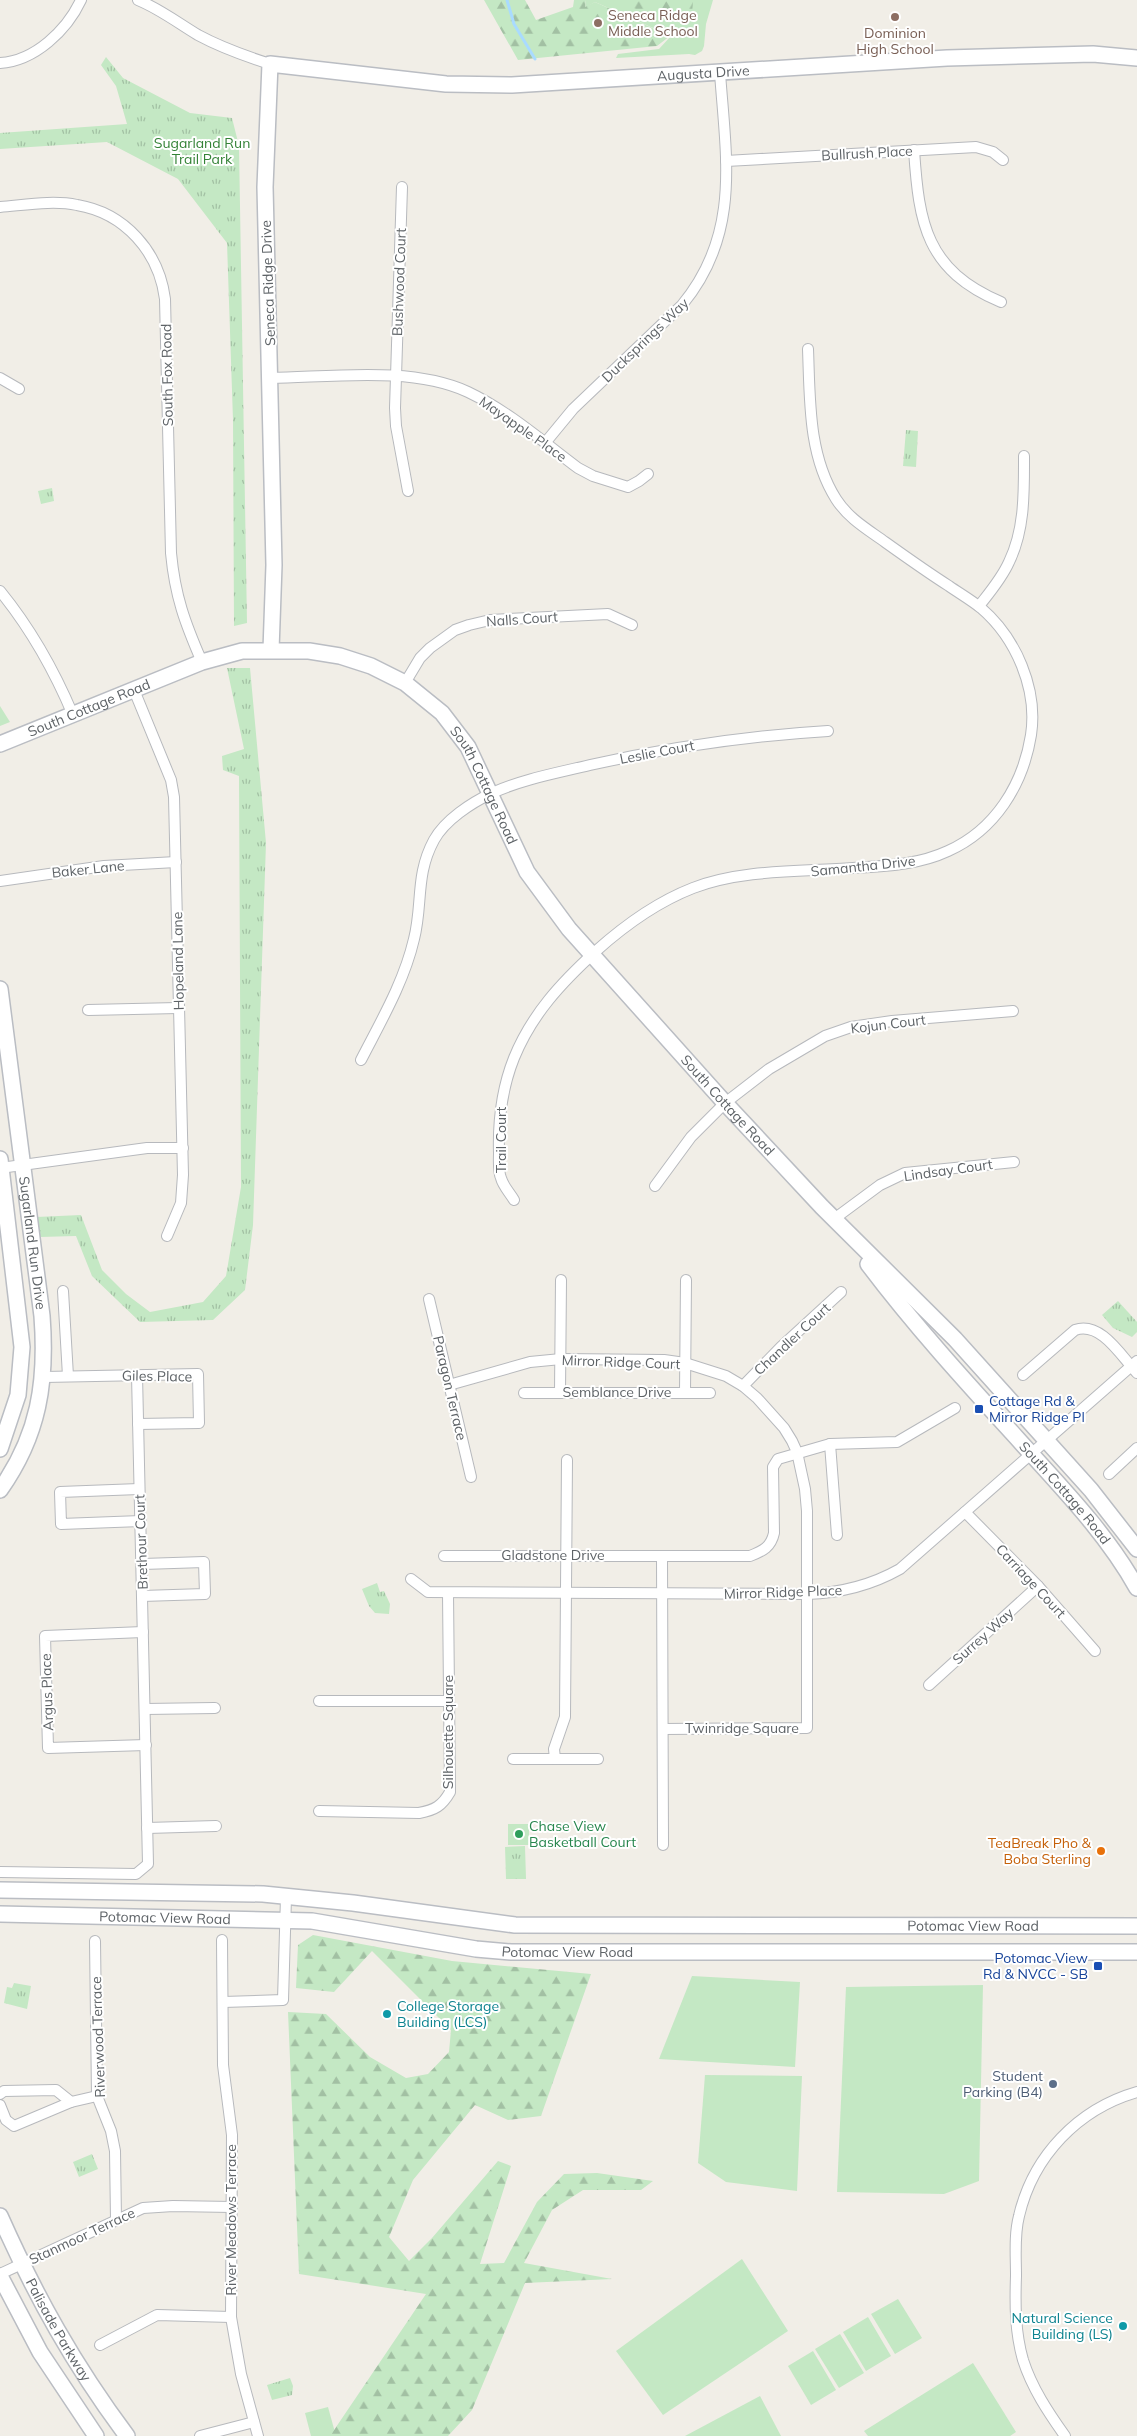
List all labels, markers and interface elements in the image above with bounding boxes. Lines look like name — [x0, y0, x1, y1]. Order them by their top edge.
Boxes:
place label: Seneca Ridge Middle School — [608, 6, 698, 40]
marker: Dominion High School — [889, 11, 901, 23]
marker: Seneca Ridge Middle School — [592, 17, 604, 29]
place label: Dominion High School — [856, 24, 934, 58]
street label: Augusta Drive — [656, 61, 750, 85]
park label: Sugarland Run Trail Park — [154, 134, 250, 168]
street label: Bullrush Place — [821, 142, 913, 164]
street label: Seneca Ridge Drive — [257, 220, 279, 346]
street label: Bushwood Court — [388, 227, 410, 336]
street label: Ducksprings Way — [598, 294, 693, 386]
street label: South Fox Road — [157, 324, 177, 426]
street label: Mayapple Place — [476, 392, 570, 466]
street label: Nalls Court — [486, 608, 558, 630]
street label: South Cottage Road — [25, 675, 153, 741]
street label: South Cottage Road — [446, 722, 522, 847]
street label: Leslie Court — [618, 736, 696, 768]
street label: Samantha Drive — [810, 852, 916, 880]
street label: Baker Lane — [51, 856, 125, 882]
street label: Hopeland Lane — [168, 912, 188, 1010]
street label: Kojun Court — [849, 1010, 927, 1038]
street label: South Cottage Road — [677, 1051, 778, 1159]
street label: Trail Court — [492, 1107, 510, 1173]
street label: Lindsay Court — [902, 1155, 994, 1185]
street label: Sugarland Run Drive — [15, 1175, 50, 1311]
street label: Chandler Court — [750, 1299, 834, 1379]
street label: Paragon Terrace — [429, 1334, 471, 1442]
street label: Mirror Ridge Court — [561, 1351, 681, 1373]
street label: Giles Place — [122, 1366, 192, 1386]
street label: Semblance Drive — [563, 1383, 671, 1401]
place label: Cottage Rd & Mirror Ridge Pl — [989, 1392, 1085, 1426]
marker: Cottage Rd & Mirror Ridge Pl — [973, 1403, 985, 1415]
street label: South Cottage Road — [1015, 1438, 1114, 1548]
street label: Brethour Court — [130, 1494, 152, 1590]
street label: Carriage Court — [992, 1540, 1070, 1622]
street label: Gladstone Drive — [501, 1546, 605, 1564]
street label: Mirror Ridge Place — [723, 1581, 843, 1603]
street label: Surrey Way — [949, 1604, 1018, 1668]
street label: Argus Place — [37, 1653, 57, 1731]
street label: Silhouette Square — [439, 1675, 457, 1789]
street label: Twinridge Square — [685, 1719, 799, 1737]
place label: Chase View Basketball Court — [529, 1817, 636, 1851]
marker: Chase View Basketball Court — [513, 1828, 525, 1840]
place label: TeaBreak Pho & Boba Sterling — [988, 1834, 1092, 1868]
marker: TeaBreak Pho & Boba Sterling — [1095, 1845, 1107, 1857]
street label: Potomac View Road — [99, 1907, 231, 1928]
street label: Potomac View Road — [907, 1917, 1039, 1935]
street label: Potomac View Road — [501, 1942, 633, 1961]
place label: Potomac View Rd & NVCC - SB — [983, 1949, 1088, 1983]
marker: Potomac View Rd & NVCC - SB — [1092, 1960, 1104, 1972]
street label: Riverwood Terrace — [87, 1976, 109, 2098]
place label: College Storage Building (LCS) — [397, 1997, 499, 2031]
marker: College Storage Building (LCS) — [381, 2008, 393, 2020]
place label: Student Parking (B4) — [963, 2067, 1043, 2101]
marker: Student Parking (B4) — [1047, 2078, 1059, 2090]
street label: River Meadows Terrace — [222, 2144, 240, 2296]
street label: Stanmoor Terrace — [26, 2204, 138, 2268]
street label: Palisade Parkway — [22, 2275, 96, 2385]
place label: Natural Science Building (LS) — [1012, 2309, 1113, 2343]
marker: Natural Science Building (LS) — [1117, 2320, 1129, 2332]

